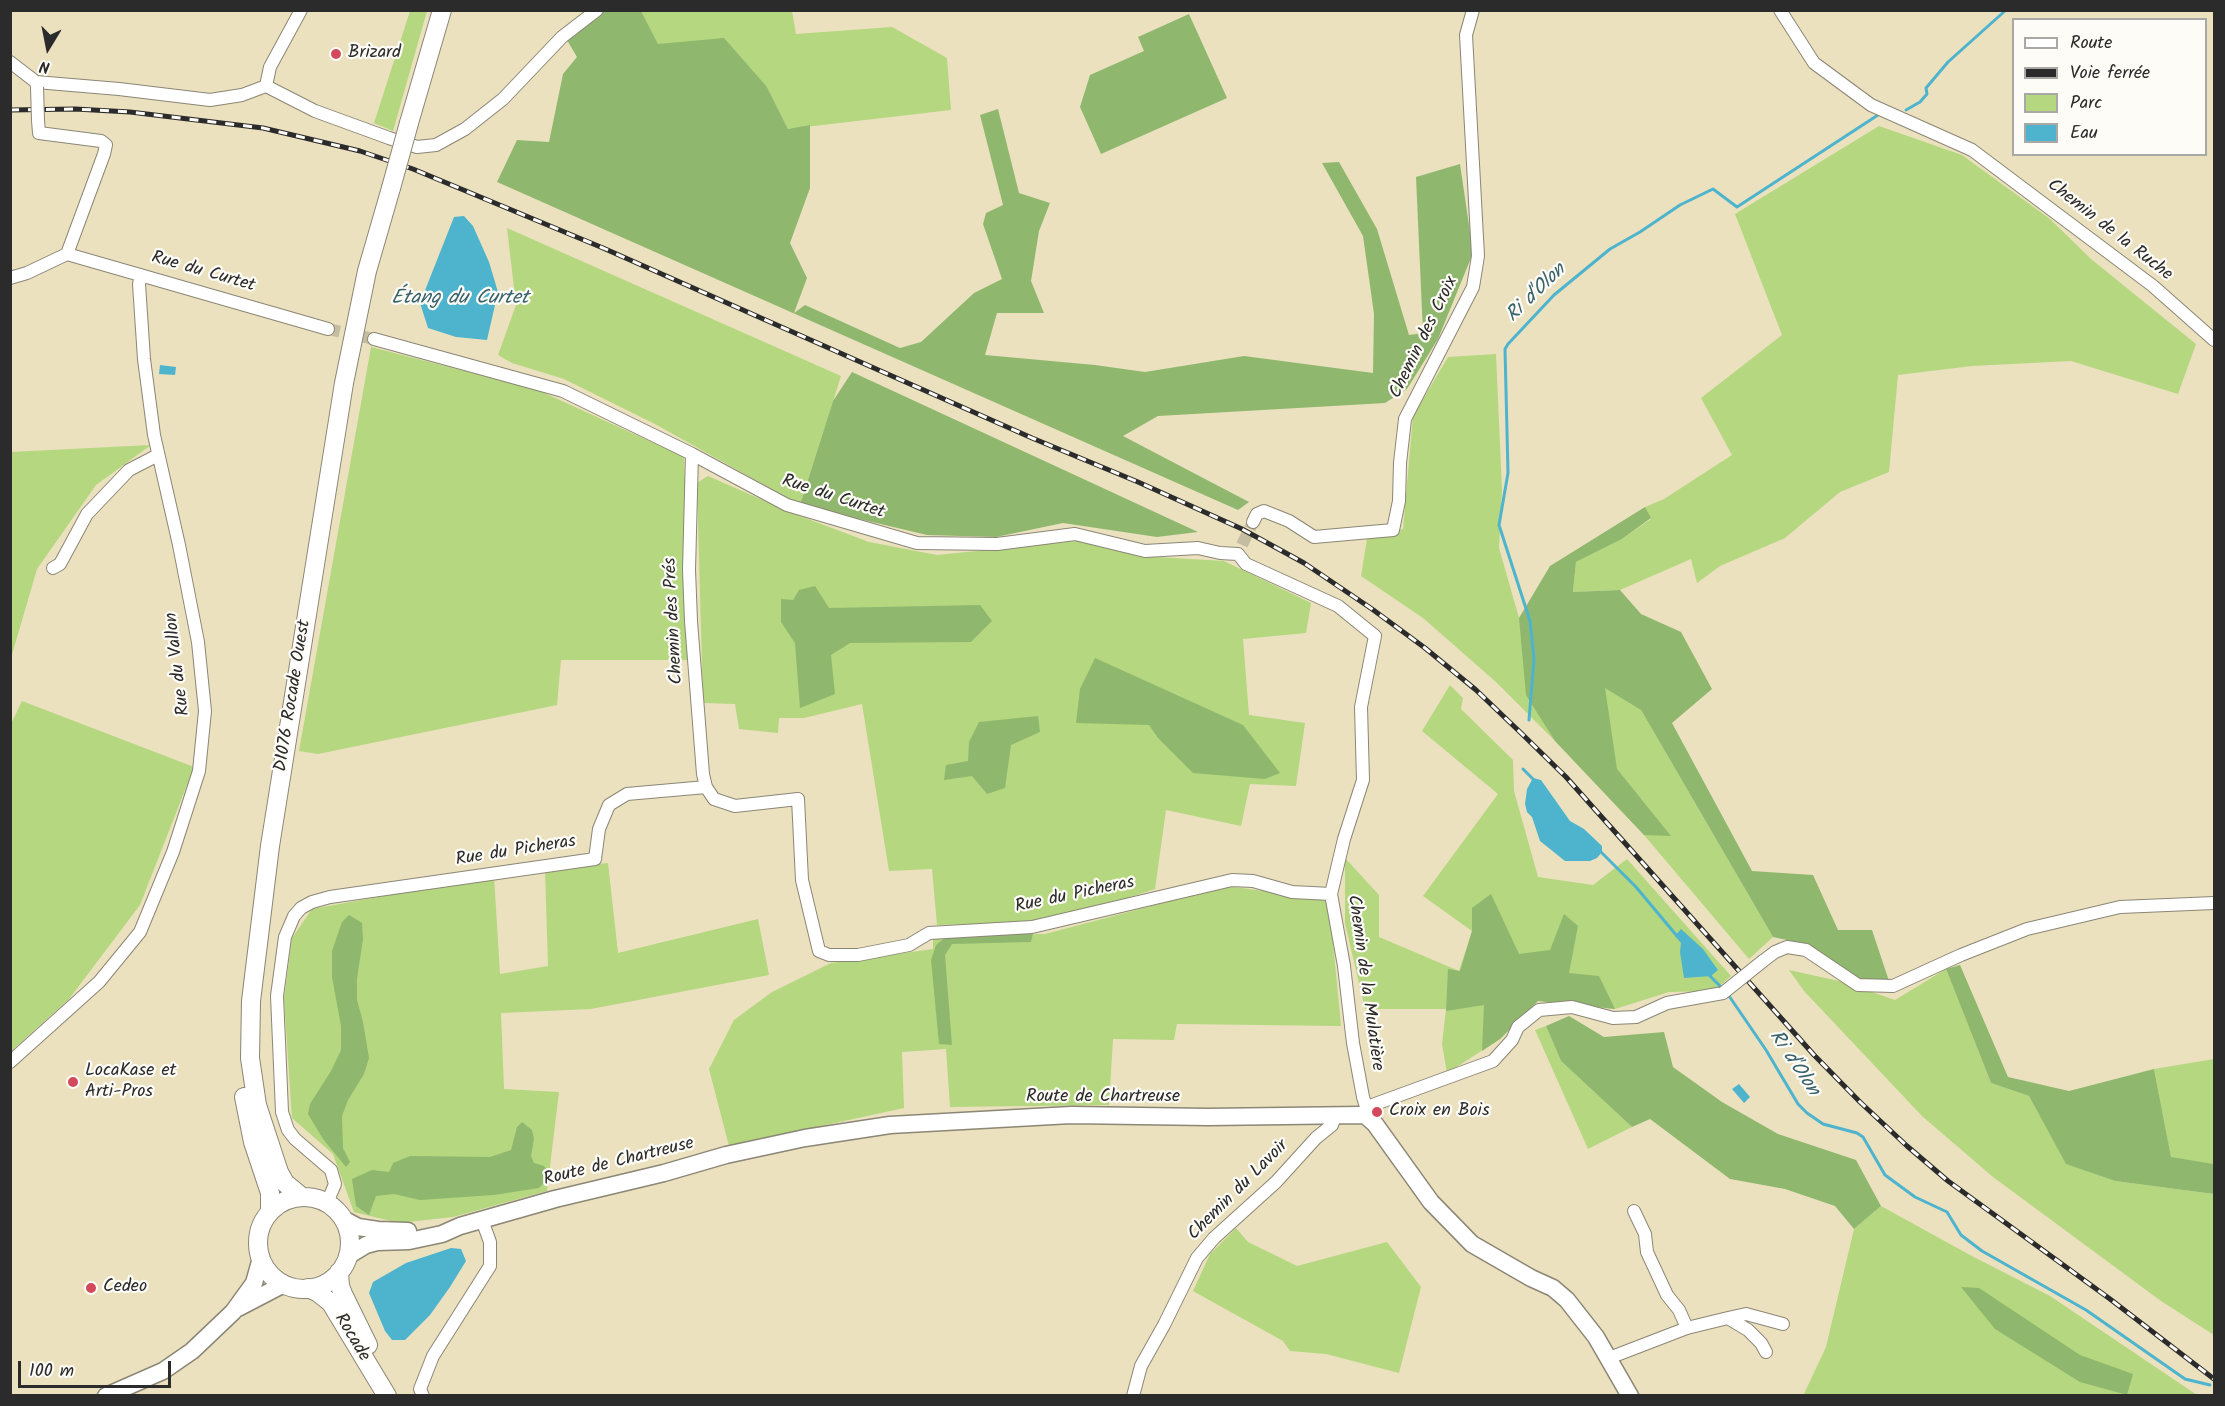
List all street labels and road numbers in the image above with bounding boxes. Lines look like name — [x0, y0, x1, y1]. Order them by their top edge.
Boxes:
street label: Chemin de la Ruche — [2042, 175, 2176, 287]
street label: Rue du Curtet — [149, 248, 257, 298]
street label: Chemin des Croix — [1386, 274, 1464, 402]
street label: Rue du Curtet — [779, 471, 887, 525]
street label: Chemin des Prés — [661, 557, 689, 685]
street label: Rue du Vallon — [162, 611, 196, 717]
street label: D1076 Rocade Ouest — [271, 618, 317, 774]
street label: Rue du Picheras — [454, 832, 578, 872]
street label: Rue du Picheras — [1013, 873, 1137, 919]
street label: Chemin de la Mulatière — [1341, 894, 1387, 1072]
street label: Route de Chartreuse — [1026, 1087, 1180, 1109]
street label: Route de Chartreuse — [542, 1134, 696, 1192]
street label: Chemin du Lavoir — [1184, 1136, 1294, 1246]
street label: Rocade — [328, 1310, 374, 1366]

